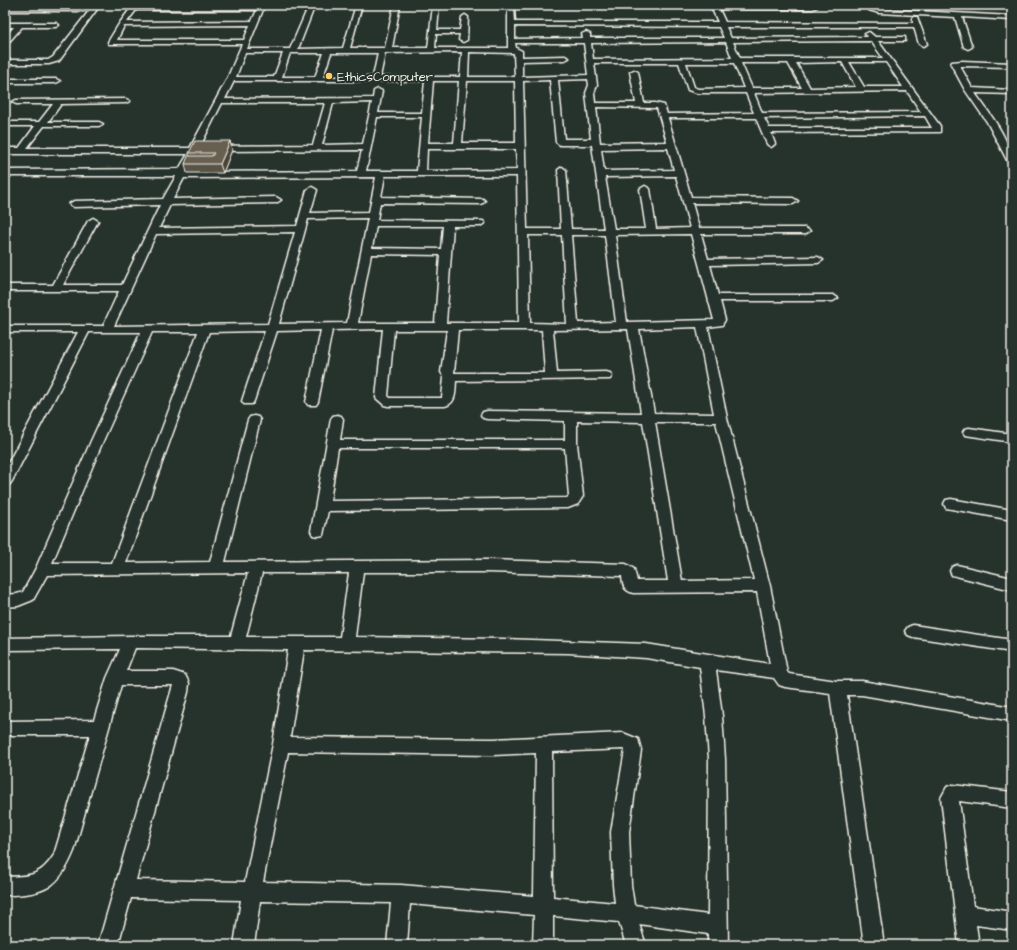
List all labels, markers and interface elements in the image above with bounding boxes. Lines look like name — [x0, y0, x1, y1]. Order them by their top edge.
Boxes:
place label: EthicsComputer — [337, 68, 433, 86]
marker: EthicsComputer — [324, 71, 334, 81]

